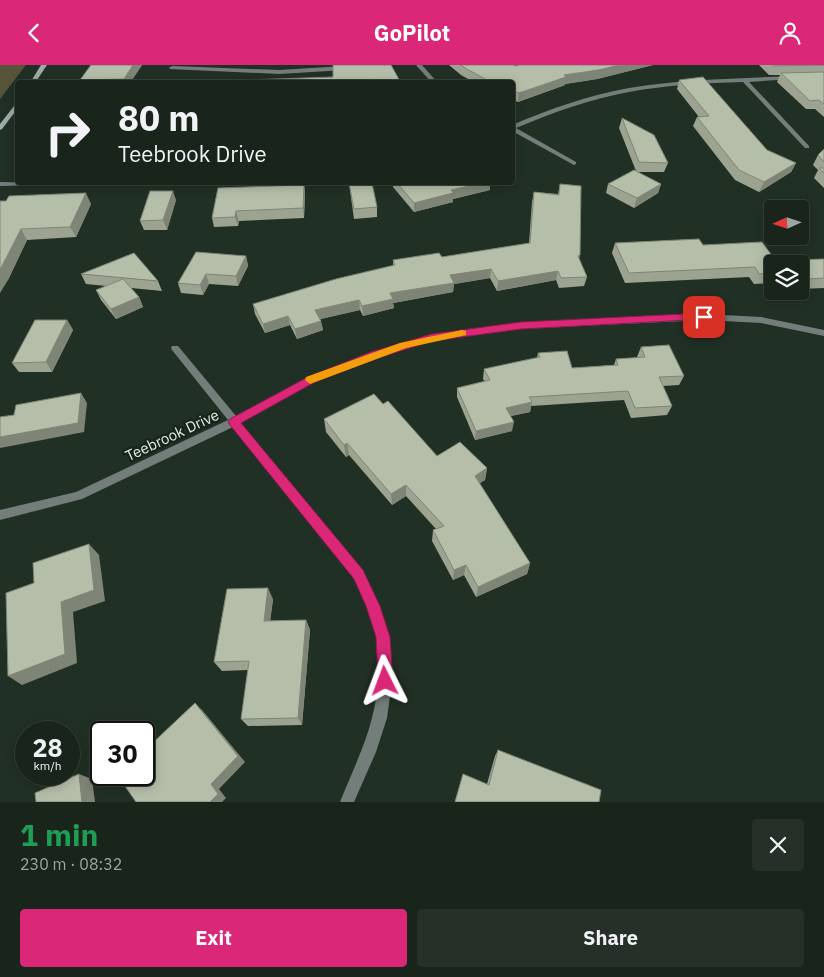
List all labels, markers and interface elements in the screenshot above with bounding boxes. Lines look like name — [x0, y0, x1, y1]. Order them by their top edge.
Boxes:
text: GoPilot — [374, 18, 450, 47]
icon: back — [20, 19, 48, 47]
icon: person — [776, 19, 804, 47]
text: 80 m — [118, 95, 200, 141]
icon: right — [35, 100, 100, 165]
text: Teebrook Drive — [118, 139, 267, 168]
north arrow — [764, 200, 809, 245]
map controls — [764, 200, 809, 300]
button: layers — [764, 255, 809, 300]
pin — [683, 296, 725, 338]
icon: arrive — [690, 303, 718, 331]
street label: Teebrook Drive — [122, 405, 222, 465]
position arrow — [358, 654, 410, 706]
speed limit sign: 30 — [90, 721, 155, 786]
text: 28 — [32, 731, 63, 764]
text: km/h — [33, 758, 62, 773]
text: 1 min — [20, 815, 98, 854]
button: close — [752, 819, 804, 871]
text: 230 m · 08:32 — [20, 854, 122, 874]
button: Exit — [20, 909, 407, 967]
button: Share — [417, 909, 804, 967]

